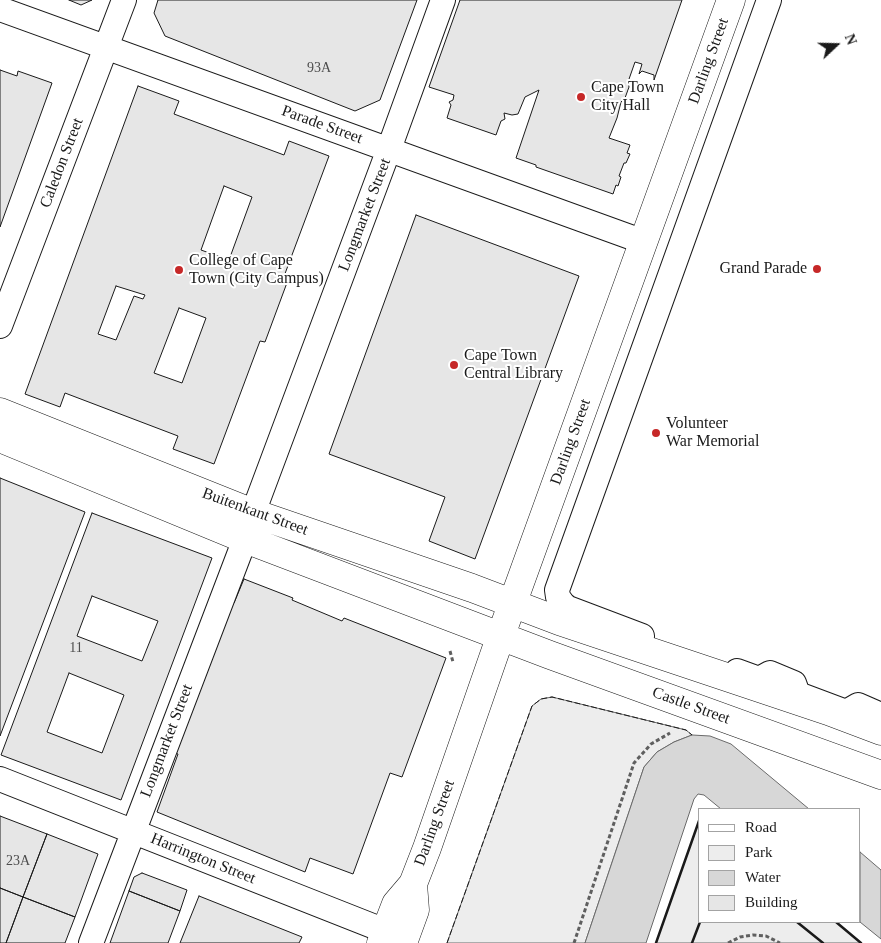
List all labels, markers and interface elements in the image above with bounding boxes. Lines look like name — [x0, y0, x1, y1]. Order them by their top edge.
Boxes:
street label: Darling Street — [685, 15, 733, 107]
north arrow — [811, 20, 861, 70]
text: N — [842, 32, 859, 47]
house number: 93A — [307, 60, 331, 76]
place label: Cape Town City Hall — [591, 78, 664, 116]
marker: Cape Town City Hall — [575, 91, 587, 103]
street label: Parade Street — [279, 101, 365, 149]
street label: Caledon Street — [36, 115, 88, 211]
street label: Longmarket Street — [335, 156, 395, 274]
place label: College of Cape Town (City Campus) — [189, 251, 324, 289]
place label: Grand Parade — [719, 259, 807, 279]
marker: Grand Parade — [811, 263, 823, 275]
marker: College of Cape Town (City Campus) — [173, 264, 185, 276]
place label: Cape Town Central Library — [464, 346, 563, 384]
marker: Cape Town Central Library — [448, 359, 460, 371]
street label: Darling Street — [547, 396, 595, 488]
place label: Volunteer War Memorial — [666, 414, 759, 452]
marker: Volunteer War Memorial — [650, 427, 662, 439]
street label: Buitenkant Street — [199, 484, 311, 540]
house number: 11 — [69, 640, 83, 656]
street label: Longmarket Street — [137, 682, 197, 800]
street label: Castle Street — [650, 683, 732, 729]
street label: Darling Street — [411, 777, 459, 869]
legend — [698, 808, 861, 923]
text: Road — [745, 819, 777, 835]
street label: Harrington Street — [148, 829, 258, 889]
text: Park — [745, 844, 773, 860]
house number: 23A — [6, 853, 30, 869]
text: Water — [745, 869, 780, 885]
text: Building — [745, 894, 798, 910]

